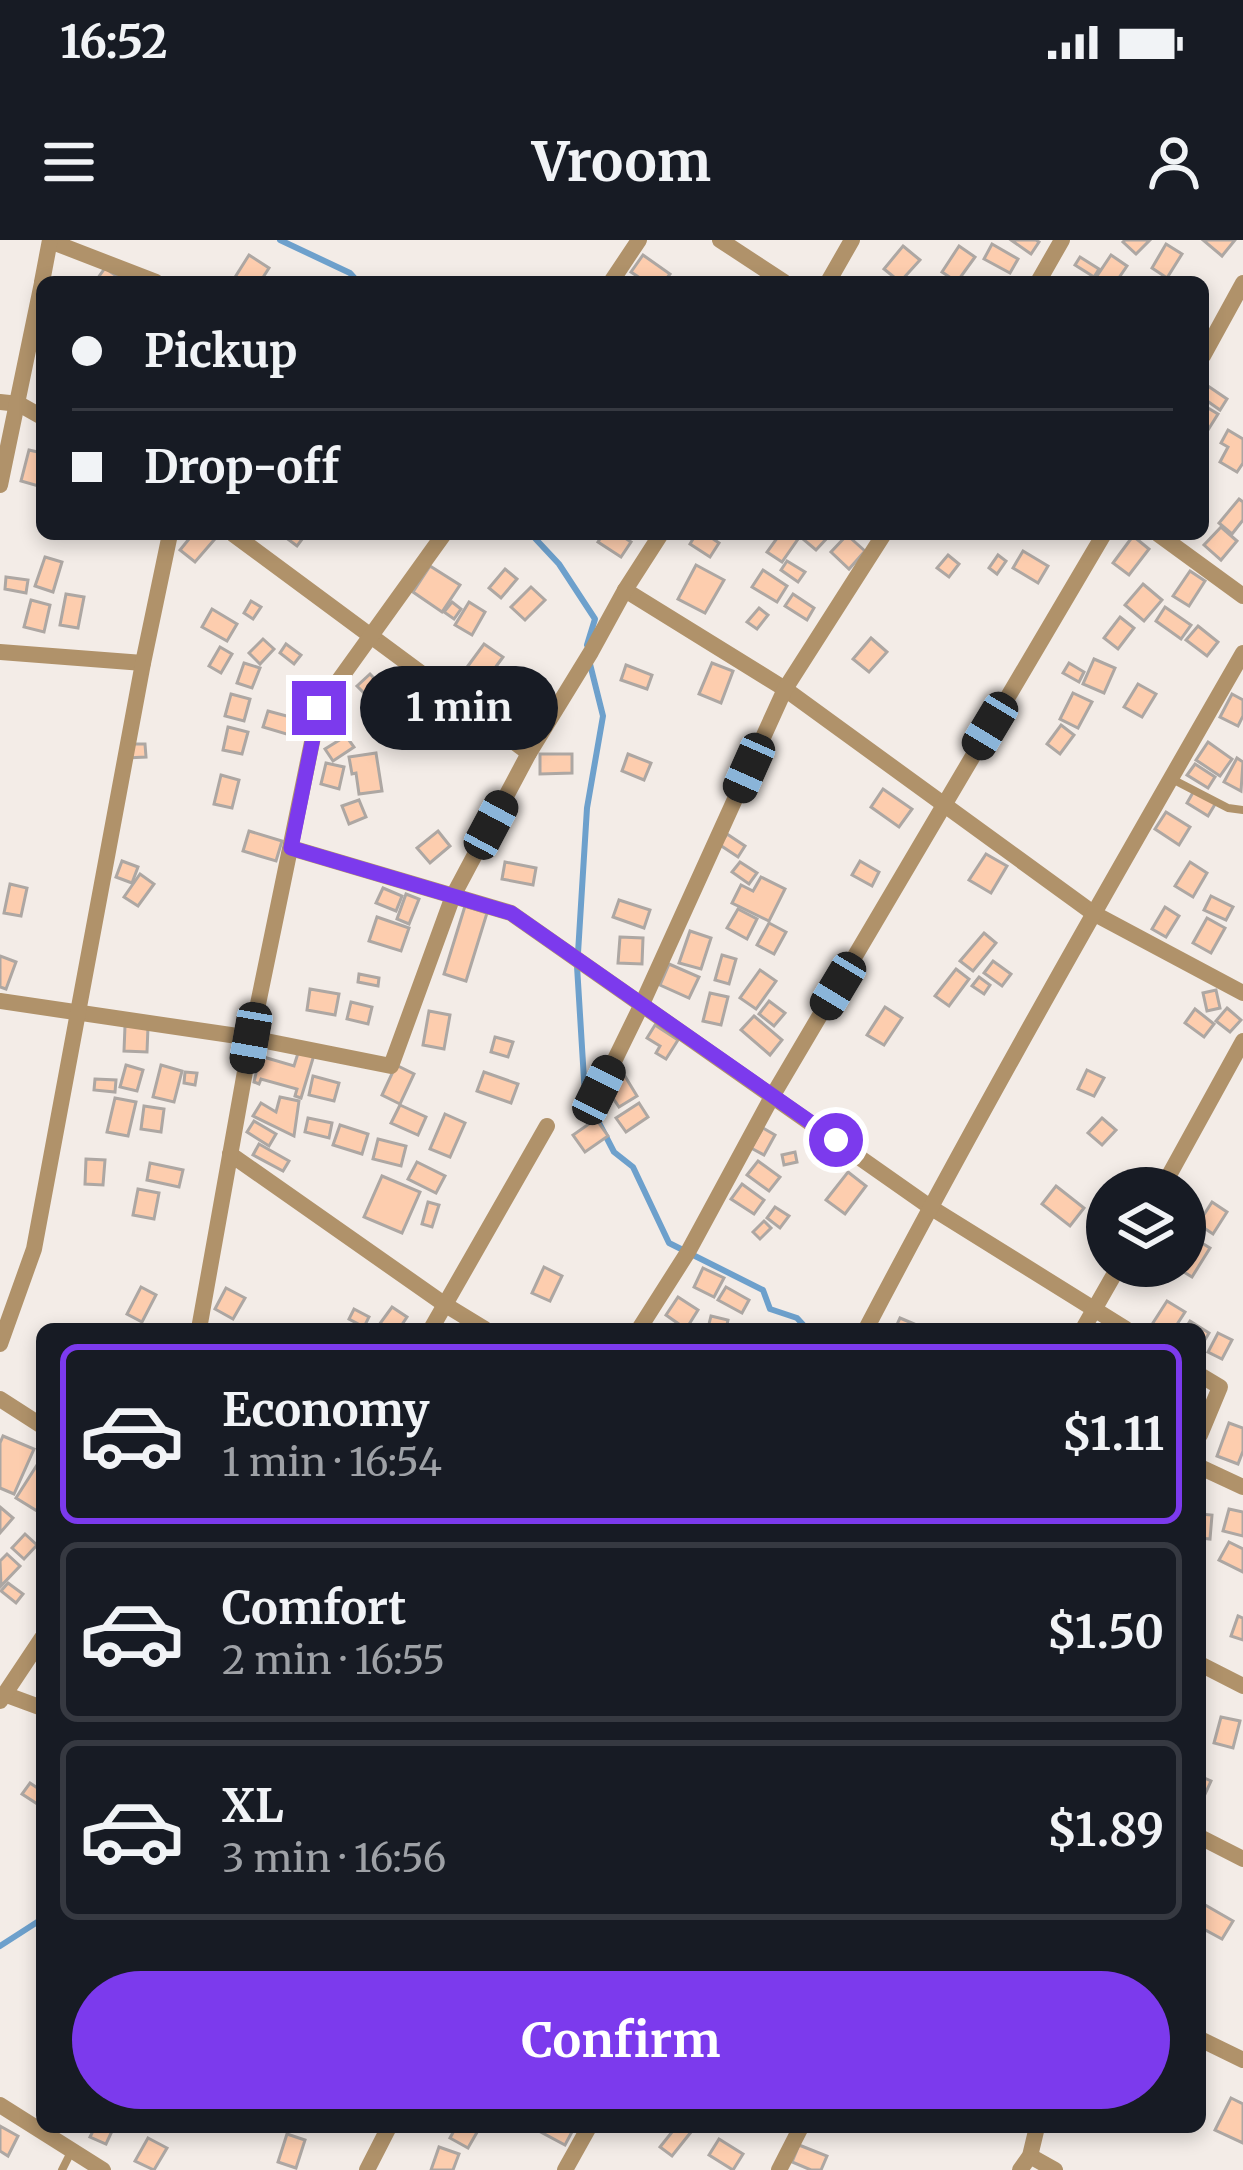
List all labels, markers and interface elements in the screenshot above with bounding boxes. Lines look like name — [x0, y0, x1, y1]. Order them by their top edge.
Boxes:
text: 16:52 — [60, 14, 168, 70]
text: Vroom — [532, 128, 711, 196]
icon: menu — [36, 129, 102, 195]
icon: person — [1141, 129, 1207, 195]
text: Pickup — [144, 323, 298, 379]
text: Drop-off — [144, 439, 339, 495]
callout: 1 min — [361, 666, 559, 750]
route end — [292, 681, 346, 735]
text: 1 min — [406, 683, 512, 732]
car — [956, 686, 1024, 766]
car — [718, 728, 780, 808]
car — [458, 785, 524, 865]
car — [804, 946, 872, 1026]
car — [227, 999, 275, 1077]
car — [567, 1050, 631, 1130]
route start — [809, 1113, 863, 1167]
map controls — [1086, 1167, 1206, 1287]
button: layers — [1086, 1167, 1206, 1287]
icon: car — [78, 1380, 186, 1488]
text: Economy — [222, 1382, 430, 1438]
text: $1.11 — [1062, 1406, 1164, 1462]
text: 1 min · 16:54 — [222, 1438, 442, 1487]
icon: car — [78, 1578, 186, 1686]
text: Comfort — [222, 1580, 406, 1636]
text: $1.50 — [1047, 1604, 1164, 1660]
text: 2 min · 16:55 — [222, 1636, 445, 1685]
icon: car — [78, 1776, 186, 1884]
text: XL — [222, 1778, 284, 1834]
text: $1.89 — [1047, 1802, 1164, 1858]
text: 3 min · 16:56 — [222, 1834, 446, 1883]
button: Confirm — [72, 1971, 1170, 2109]

